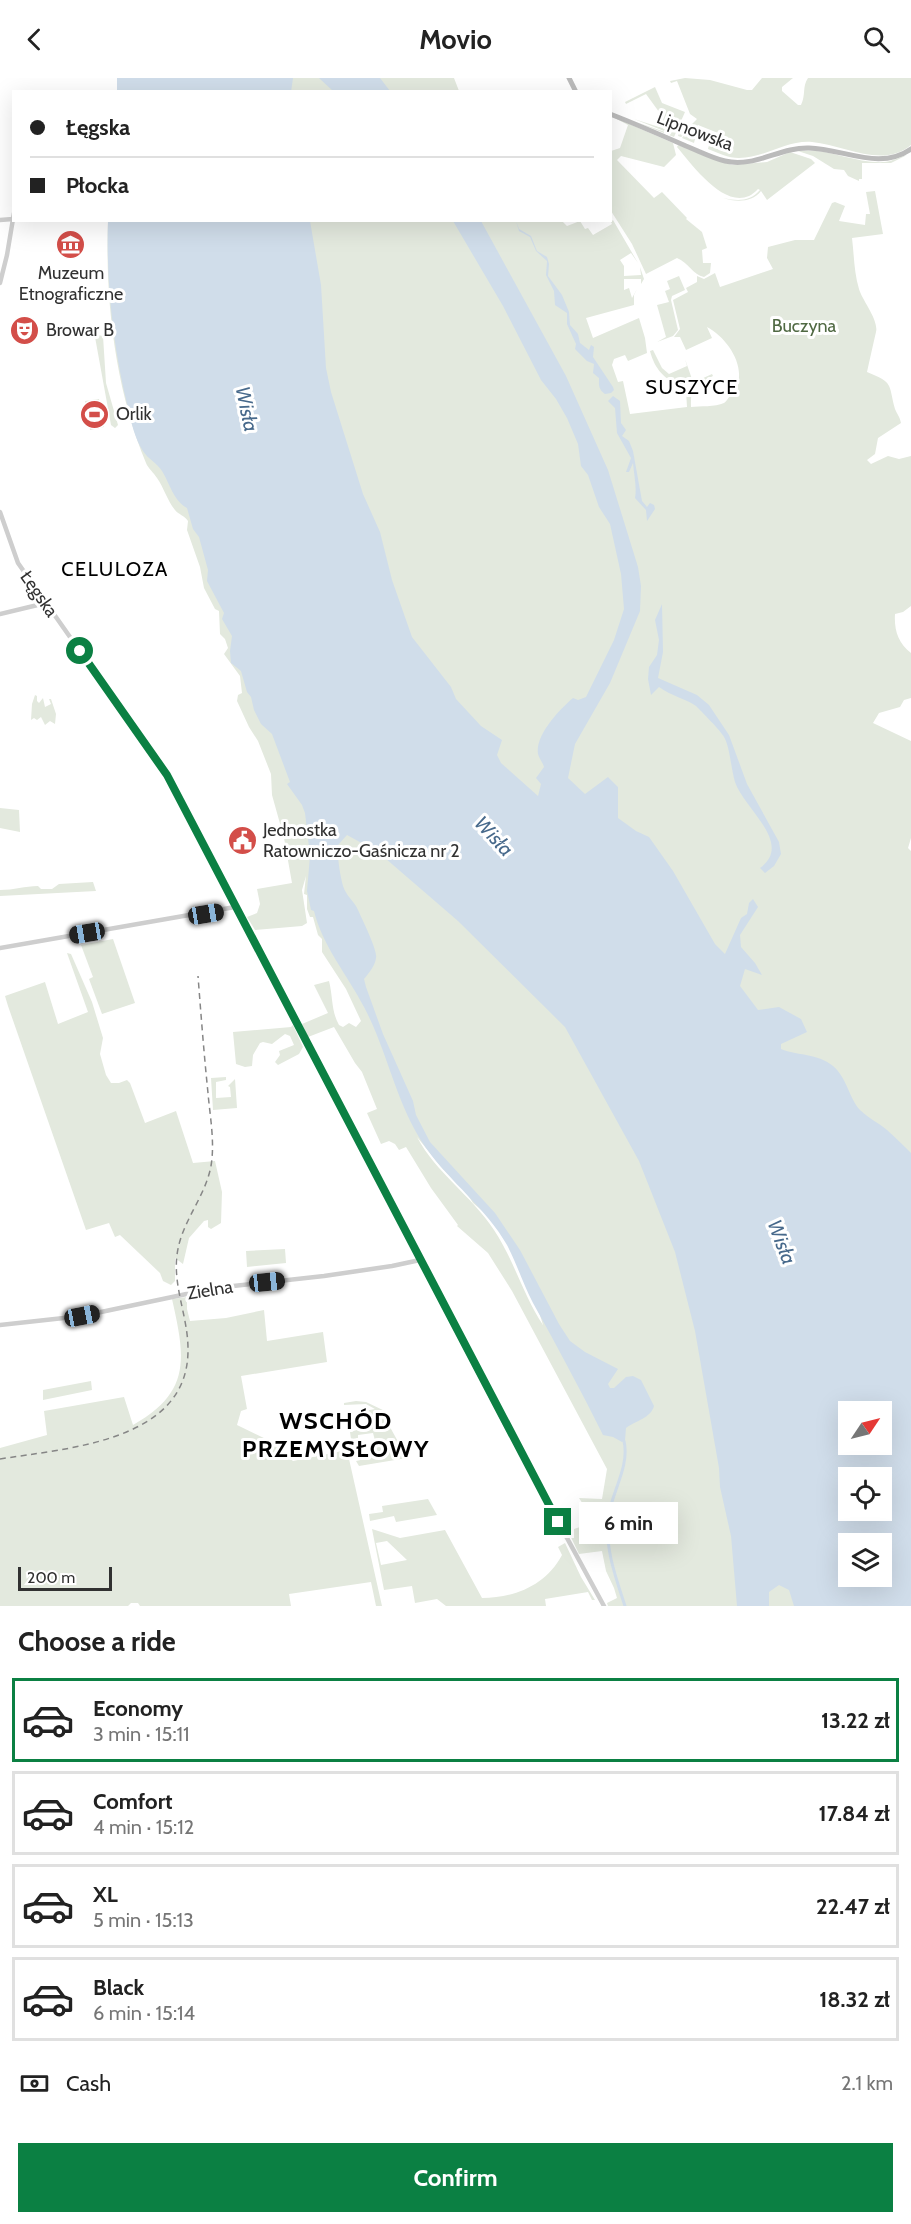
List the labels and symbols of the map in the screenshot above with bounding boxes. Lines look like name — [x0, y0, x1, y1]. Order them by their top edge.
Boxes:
street label: Lipnowska — [654, 106, 737, 156]
museum icon: Muzeum Etnograficzne — [55, 228, 87, 260]
place label: Muzeum Etnograficzne — [19, 262, 123, 305]
theatre icon: Browar B — [9, 314, 41, 346]
park label: Buczyna — [772, 315, 837, 337]
place label: Browar B — [46, 319, 114, 341]
district label: SUSZYCE — [645, 375, 739, 399]
water label: Wisła — [230, 384, 264, 434]
sports icon: Orlik — [79, 398, 111, 430]
place label: Orlik — [116, 403, 152, 425]
district label: CELULOZA — [61, 557, 169, 581]
street label: Łęgska — [15, 567, 63, 622]
route start — [66, 637, 93, 664]
water label: Wisła — [470, 811, 518, 861]
place label: Jednostka Ratowniczo-Gaśnicza nr 2 — [262, 819, 460, 862]
public building icon: Jednostka Ratowniczo-Gaśnicza nr 2 — [226, 824, 258, 856]
car — [187, 902, 225, 926]
car — [68, 921, 106, 945]
water label: Wisła — [763, 1216, 801, 1268]
car — [248, 1271, 286, 1293]
street label: Zielna — [186, 1276, 235, 1304]
car — [63, 1304, 101, 1328]
north arrow — [838, 1401, 892, 1455]
district label: WSCHÓD PRZEMYSŁOWY — [242, 1406, 430, 1463]
callout: 6 min — [579, 1501, 678, 1543]
route end — [544, 1508, 571, 1535]
scale bar — [18, 1564, 112, 1592]

